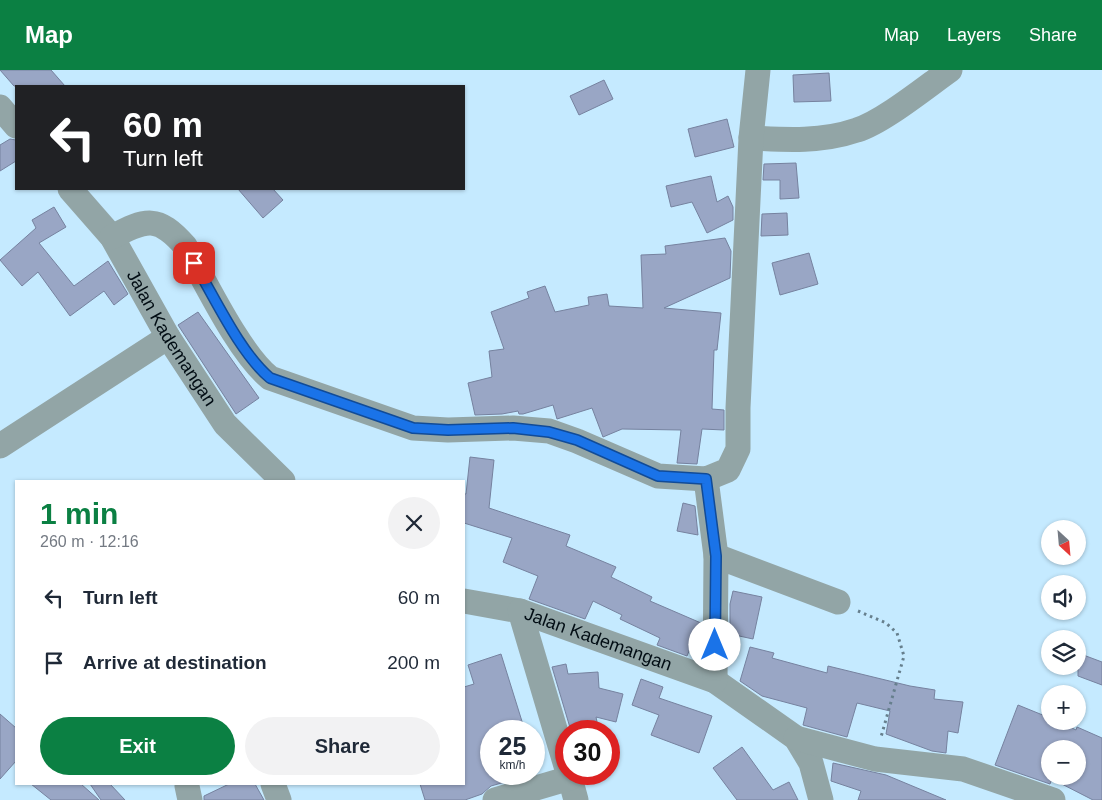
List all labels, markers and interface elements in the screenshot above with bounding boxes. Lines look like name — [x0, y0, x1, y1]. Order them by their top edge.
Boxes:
text: Map — [25, 21, 73, 48]
text: Map — [884, 25, 919, 45]
text: Layers — [947, 25, 1001, 45]
text: Share — [1029, 25, 1077, 45]
icon: left — [40, 105, 105, 170]
text: 60 m — [123, 105, 203, 144]
text: Turn left — [123, 146, 203, 171]
pin — [173, 242, 215, 284]
icon: arrive — [180, 249, 208, 277]
street label: Jalan Kademangan — [123, 267, 220, 410]
text: 1 min — [40, 497, 118, 530]
button: close — [388, 497, 440, 549]
north arrow — [1041, 520, 1086, 565]
map controls — [1041, 520, 1086, 785]
text: 260 m · 12:16 — [40, 533, 139, 550]
button: sound — [1041, 575, 1086, 620]
icon: left — [40, 584, 68, 612]
text: Turn left — [83, 587, 158, 608]
text: 60 m — [398, 587, 440, 608]
street label: Jalan Kademangan — [522, 603, 675, 675]
position arrow — [688, 618, 740, 670]
button: layers — [1041, 630, 1086, 675]
icon: arrive — [40, 649, 68, 677]
text: Arrive at destination — [83, 652, 267, 673]
text: 200 m — [387, 652, 440, 673]
button: + — [1041, 685, 1086, 730]
button: Exit — [40, 717, 235, 775]
button: Share — [245, 717, 440, 775]
speed limit sign: 30 — [555, 720, 620, 785]
text: 25 — [499, 732, 526, 760]
button: − — [1041, 740, 1086, 785]
text: km/h — [499, 758, 526, 772]

